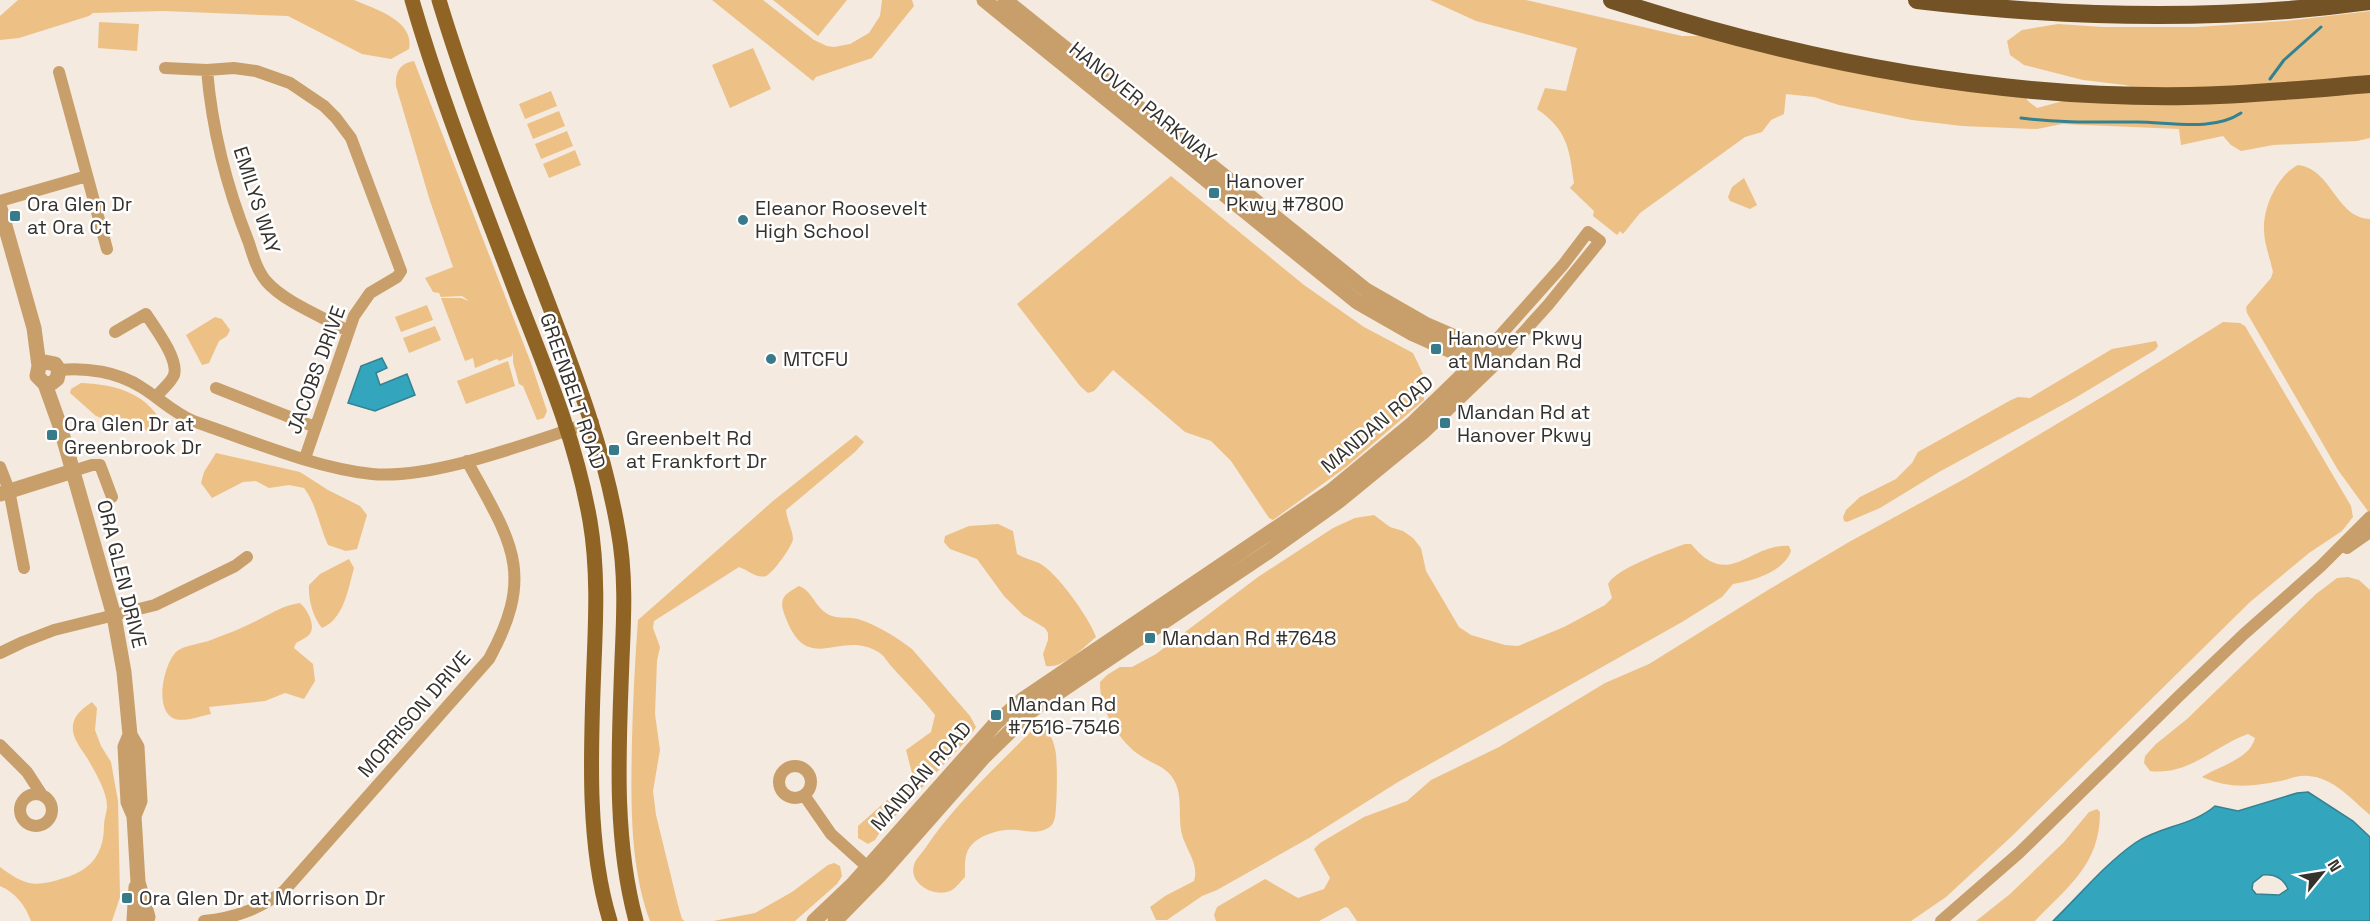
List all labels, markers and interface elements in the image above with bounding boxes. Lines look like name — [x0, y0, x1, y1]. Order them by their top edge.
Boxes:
street label: HANOVER PARKWAY — [1064, 36, 1222, 170]
street label: EMILYS WAY — [227, 143, 287, 257]
place label: Hanover Pkwy #7800 — [1226, 168, 1344, 217]
marker: Hanover Pkwy #7800 — [1207, 186, 1221, 200]
place label: Ora Glen Dr at Ora Ct — [27, 191, 132, 240]
place label: Eleanor Roosevelt High School — [755, 195, 927, 244]
marker: Ora Glen Dr at Ora Ct — [8, 209, 22, 223]
marker: Eleanor Roosevelt High School — [736, 213, 750, 227]
street label: JACOBS DRIVE — [281, 302, 351, 438]
street label: GREENBELT ROAD — [534, 310, 612, 472]
place label: Hanover Pkwy at Mandan Rd — [1448, 325, 1583, 374]
marker: Hanover Pkwy at Mandan Rd — [1429, 342, 1443, 356]
place label: MTCFU — [783, 346, 848, 372]
marker: MTCFU — [764, 352, 778, 366]
street label: MANDAN ROAD — [1315, 369, 1439, 479]
place label: Mandan Rd at Hanover Pkwy — [1457, 399, 1592, 448]
place label: Ora Glen Dr at Greenbrook Dr — [64, 411, 202, 460]
marker: Mandan Rd at Hanover Pkwy — [1438, 416, 1452, 430]
place label: Greenbelt Rd at Frankfort Dr — [626, 425, 767, 474]
marker: Ora Glen Dr at Greenbrook Dr — [45, 428, 59, 442]
marker: Greenbelt Rd at Frankfort Dr — [607, 443, 621, 457]
street label: ORA GLEN DRIVE — [91, 497, 153, 651]
place label: Mandan Rd #7648 — [1162, 625, 1336, 651]
marker: Mandan Rd #7648 — [1143, 631, 1157, 645]
street label: MORRISON DRIVE — [352, 645, 476, 783]
place label: Mandan Rd #7516-7546 — [1008, 691, 1120, 740]
marker: Mandan Rd #7516-7546 — [989, 708, 1003, 722]
street label: MANDAN ROAD — [865, 716, 977, 836]
north arrow — [2292, 843, 2352, 903]
text: N — [2323, 856, 2346, 876]
place label: Ora Glen Dr at Morrison Dr — [139, 885, 385, 911]
marker: Ora Glen Dr at Morrison Dr — [120, 891, 134, 905]

